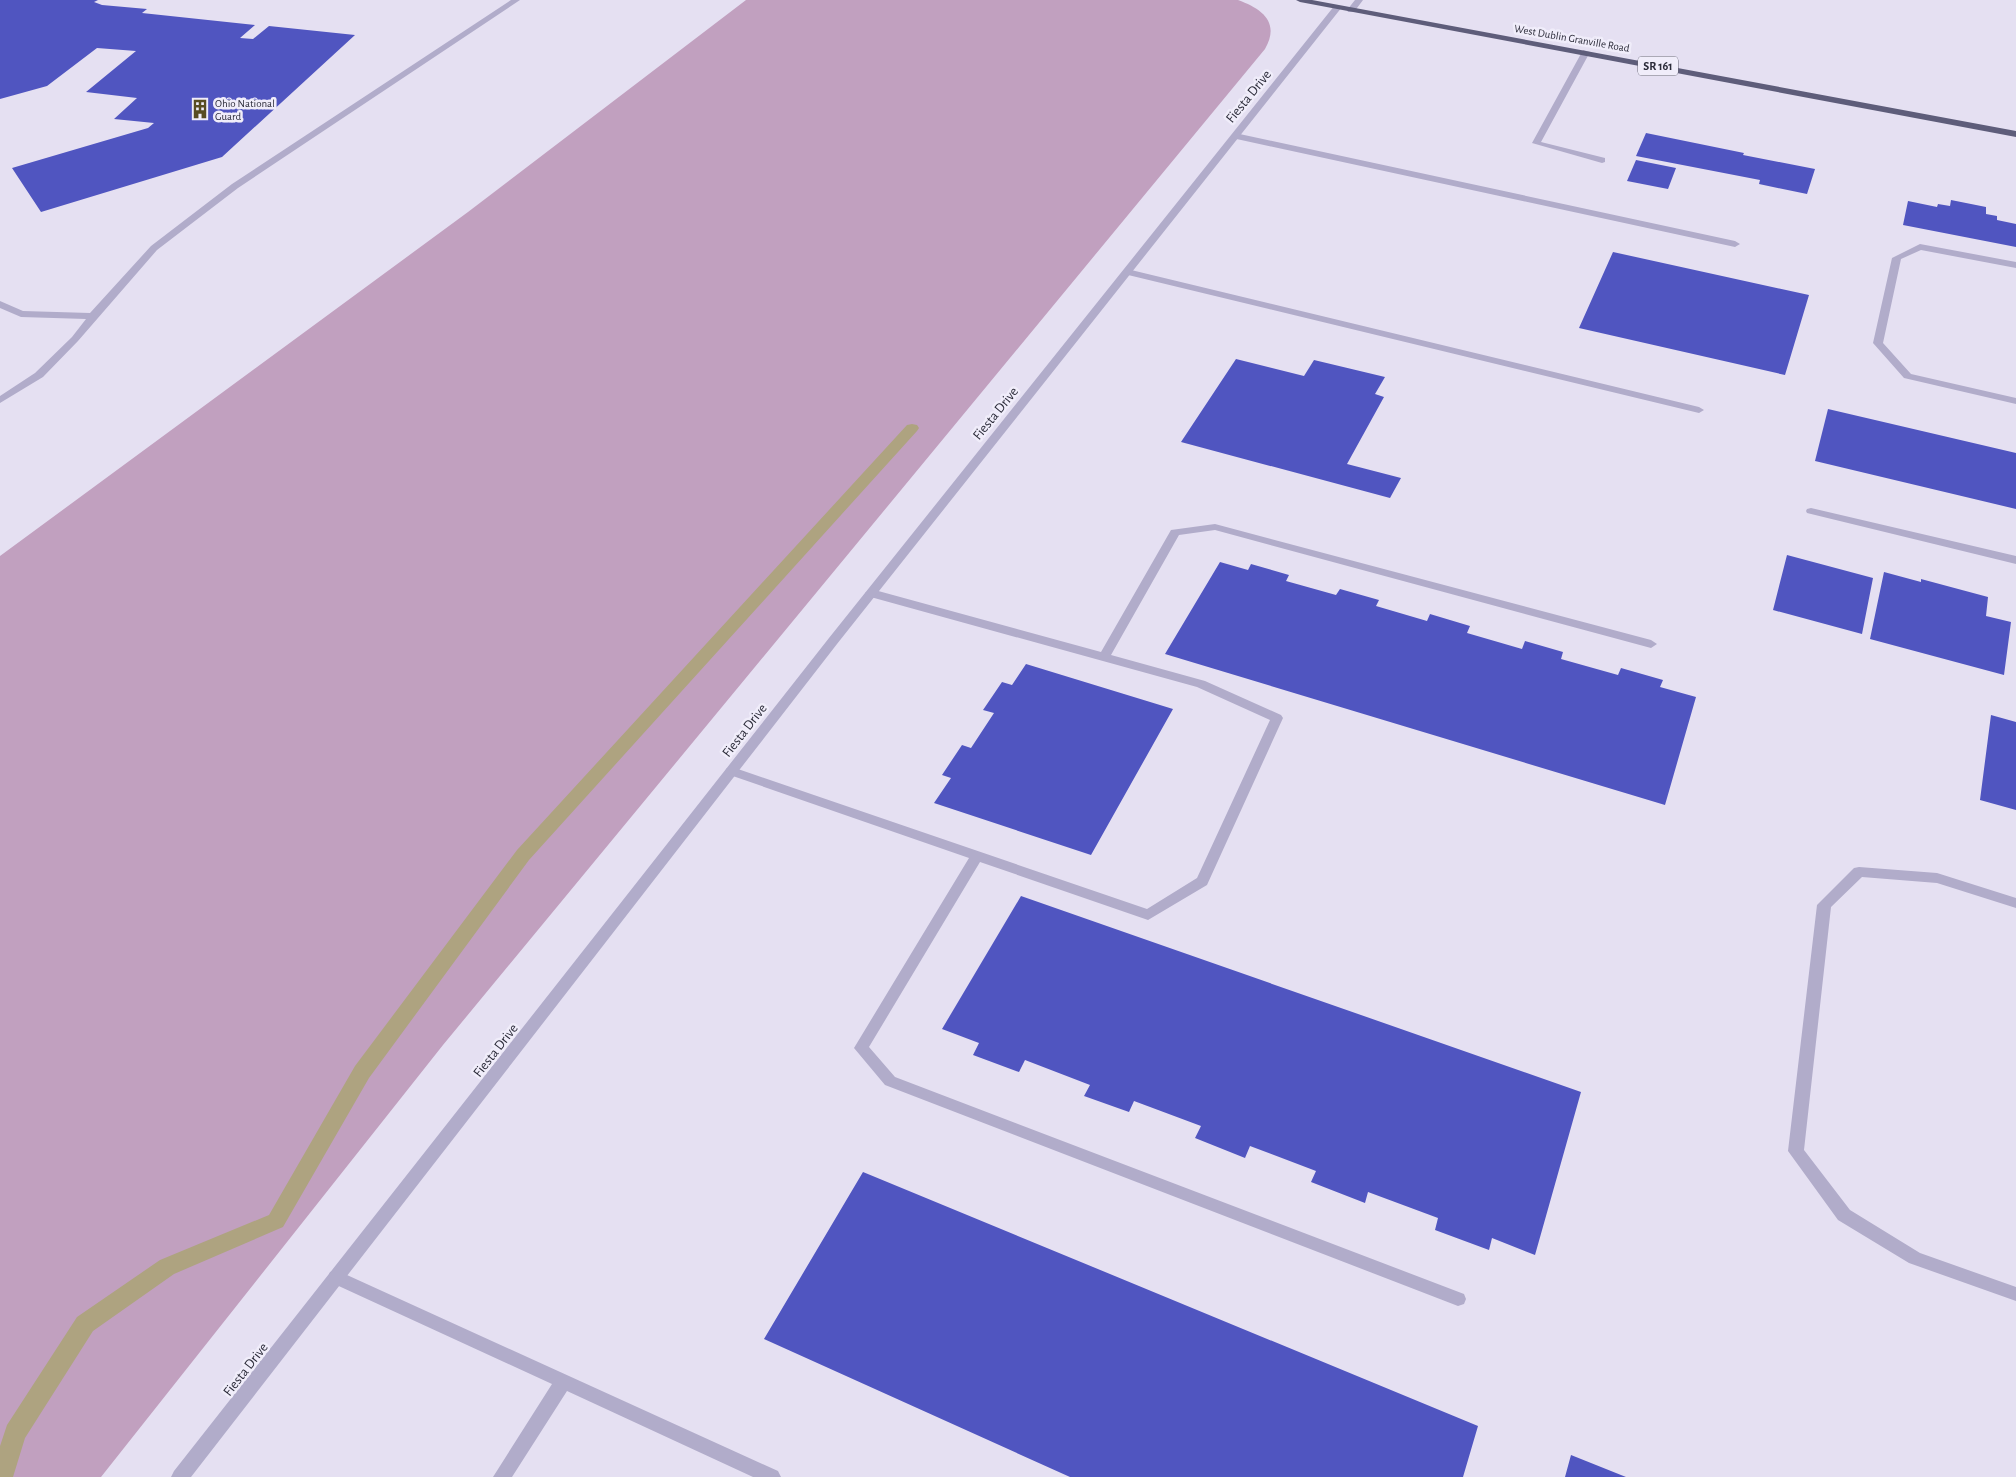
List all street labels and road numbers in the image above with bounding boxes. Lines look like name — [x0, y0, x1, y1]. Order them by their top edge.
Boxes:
street label: West Dublin Granville Road — [1513, 23, 1631, 54]
road number: SR 161 — [1638, 56, 1678, 76]
street label: Fiesta Drive — [1223, 68, 1274, 126]
street label: Fiesta Drive — [970, 385, 1021, 443]
street label: Fiesta Drive — [720, 701, 770, 760]
street label: Fiesta Drive — [471, 1021, 521, 1080]
street label: Fiesta Drive — [221, 1340, 271, 1399]

